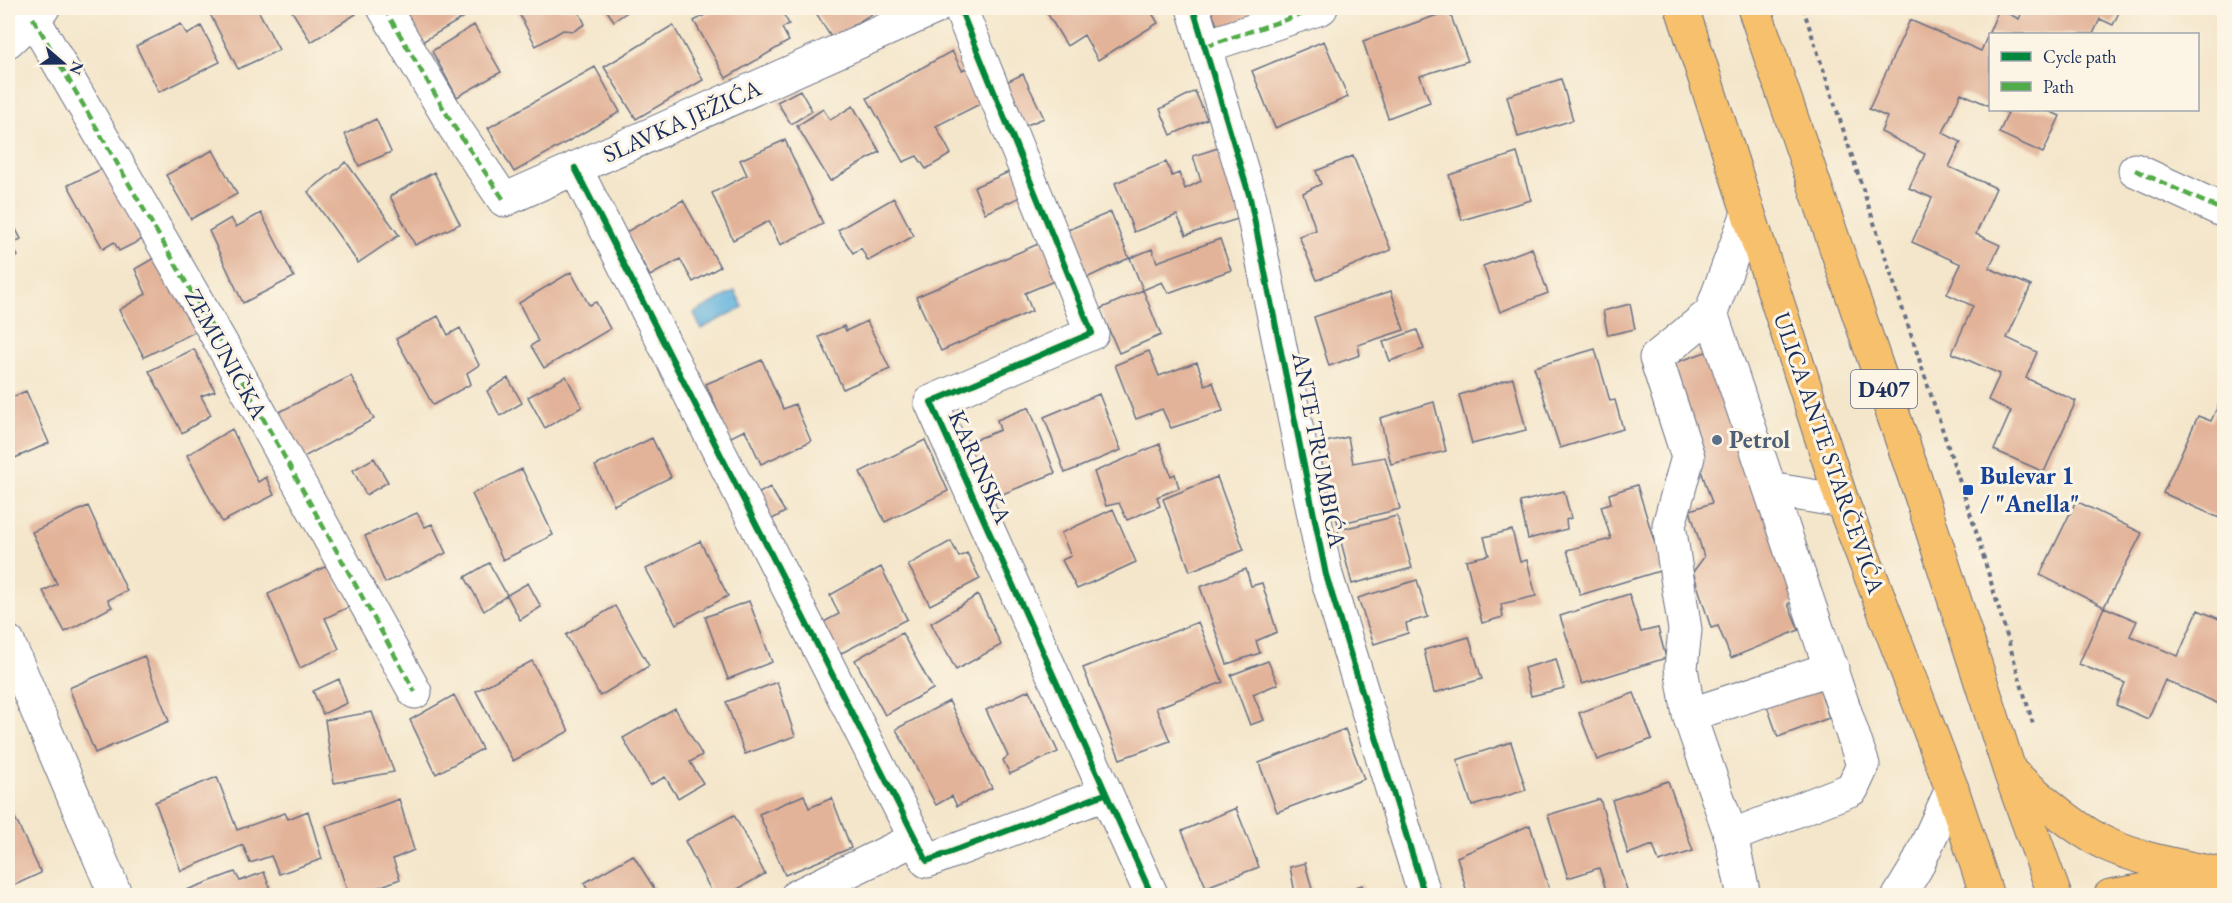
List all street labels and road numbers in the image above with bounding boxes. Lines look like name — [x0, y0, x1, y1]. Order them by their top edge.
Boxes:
street label: SLAVKA JEŽIĆA — [598, 72, 766, 169]
street label: ZEMUNIČKA — [178, 283, 275, 425]
street label: ULICA ANTE STARČEVIĆA — [1767, 308, 1892, 598]
street label: ANTE TRUMBIĆA — [1285, 349, 1354, 551]
road number: D407 — [1851, 370, 1917, 408]
street label: KARINSKA — [942, 405, 1019, 529]

